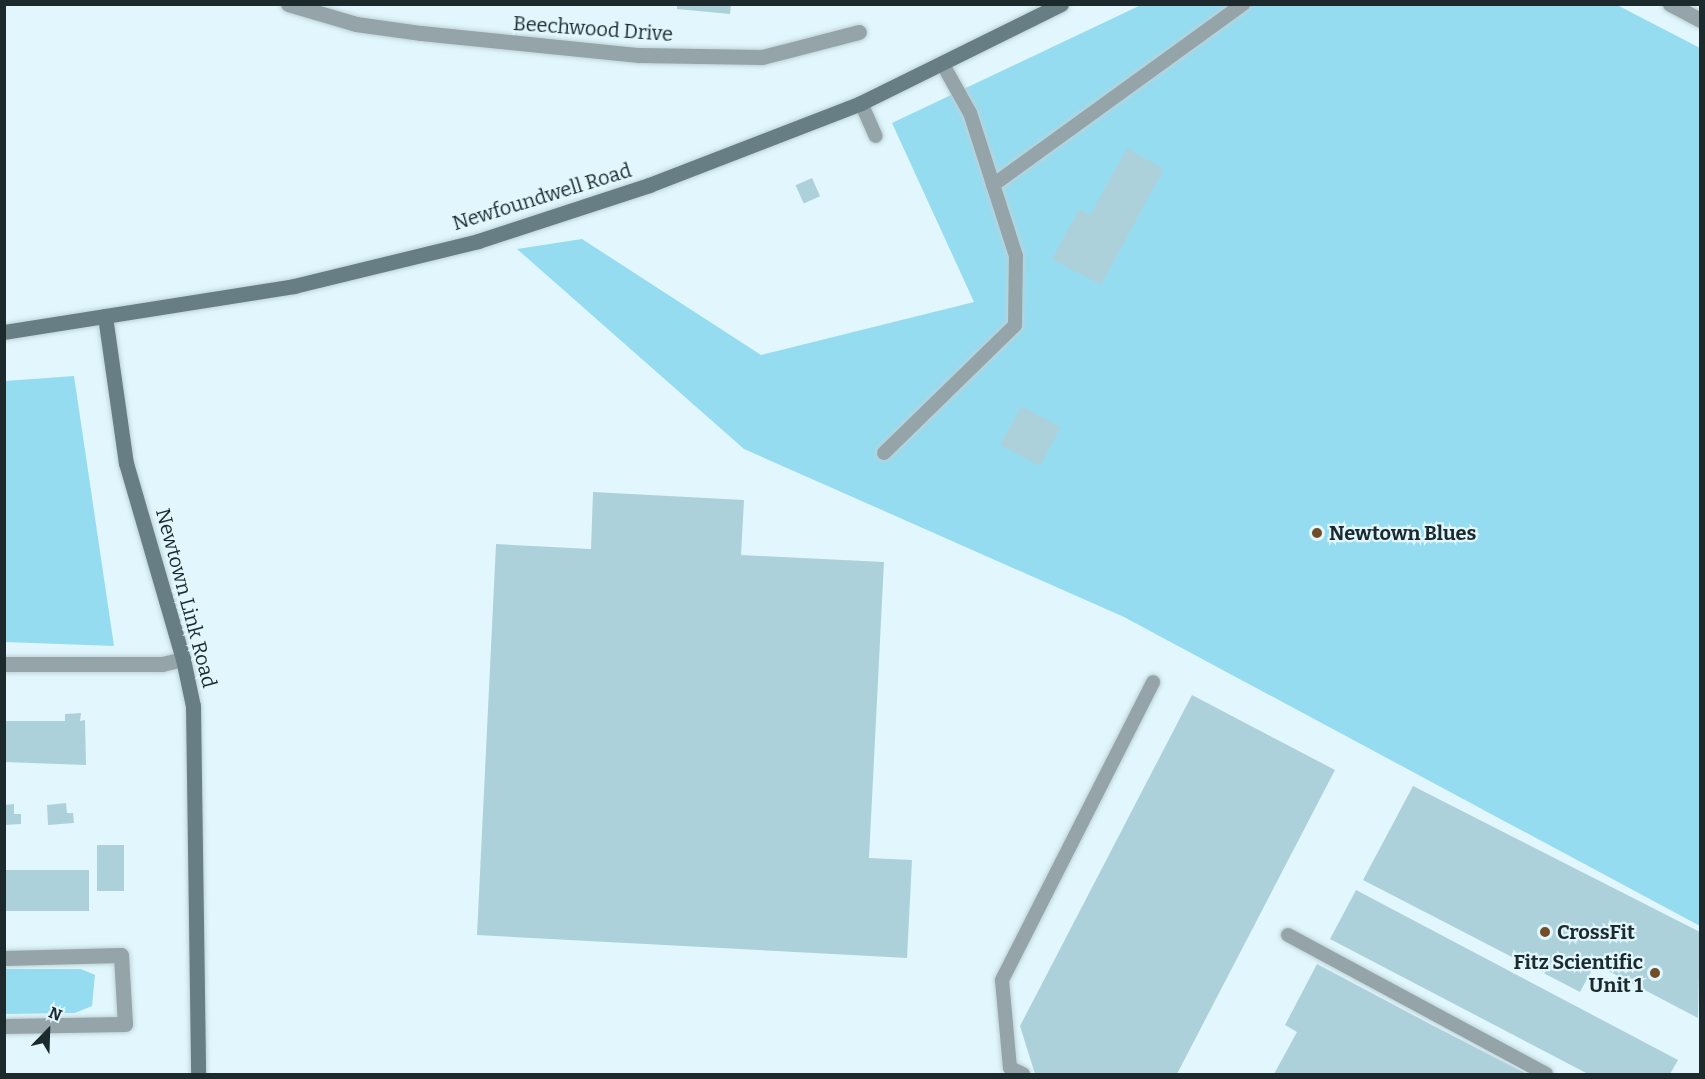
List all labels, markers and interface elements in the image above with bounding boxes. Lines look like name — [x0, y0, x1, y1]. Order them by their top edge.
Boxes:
street label: Beechwood Drive — [512, 11, 674, 47]
street label: Newfoundwell Road — [450, 158, 634, 236]
street label: Newtown Link Road — [151, 506, 221, 690]
place label: Newtown Blues — [1329, 521, 1476, 545]
marker: Newtown Blues — [1310, 526, 1324, 540]
place label: CrossFit — [1557, 920, 1635, 944]
marker: CrossFit — [1538, 925, 1552, 939]
place label: Fitz Scientific Unit 1 — [1513, 950, 1643, 997]
marker: Fitz Scientific Unit 1 — [1648, 966, 1662, 980]
north arrow — [18, 1001, 78, 1061]
text: N — [46, 1003, 65, 1025]

